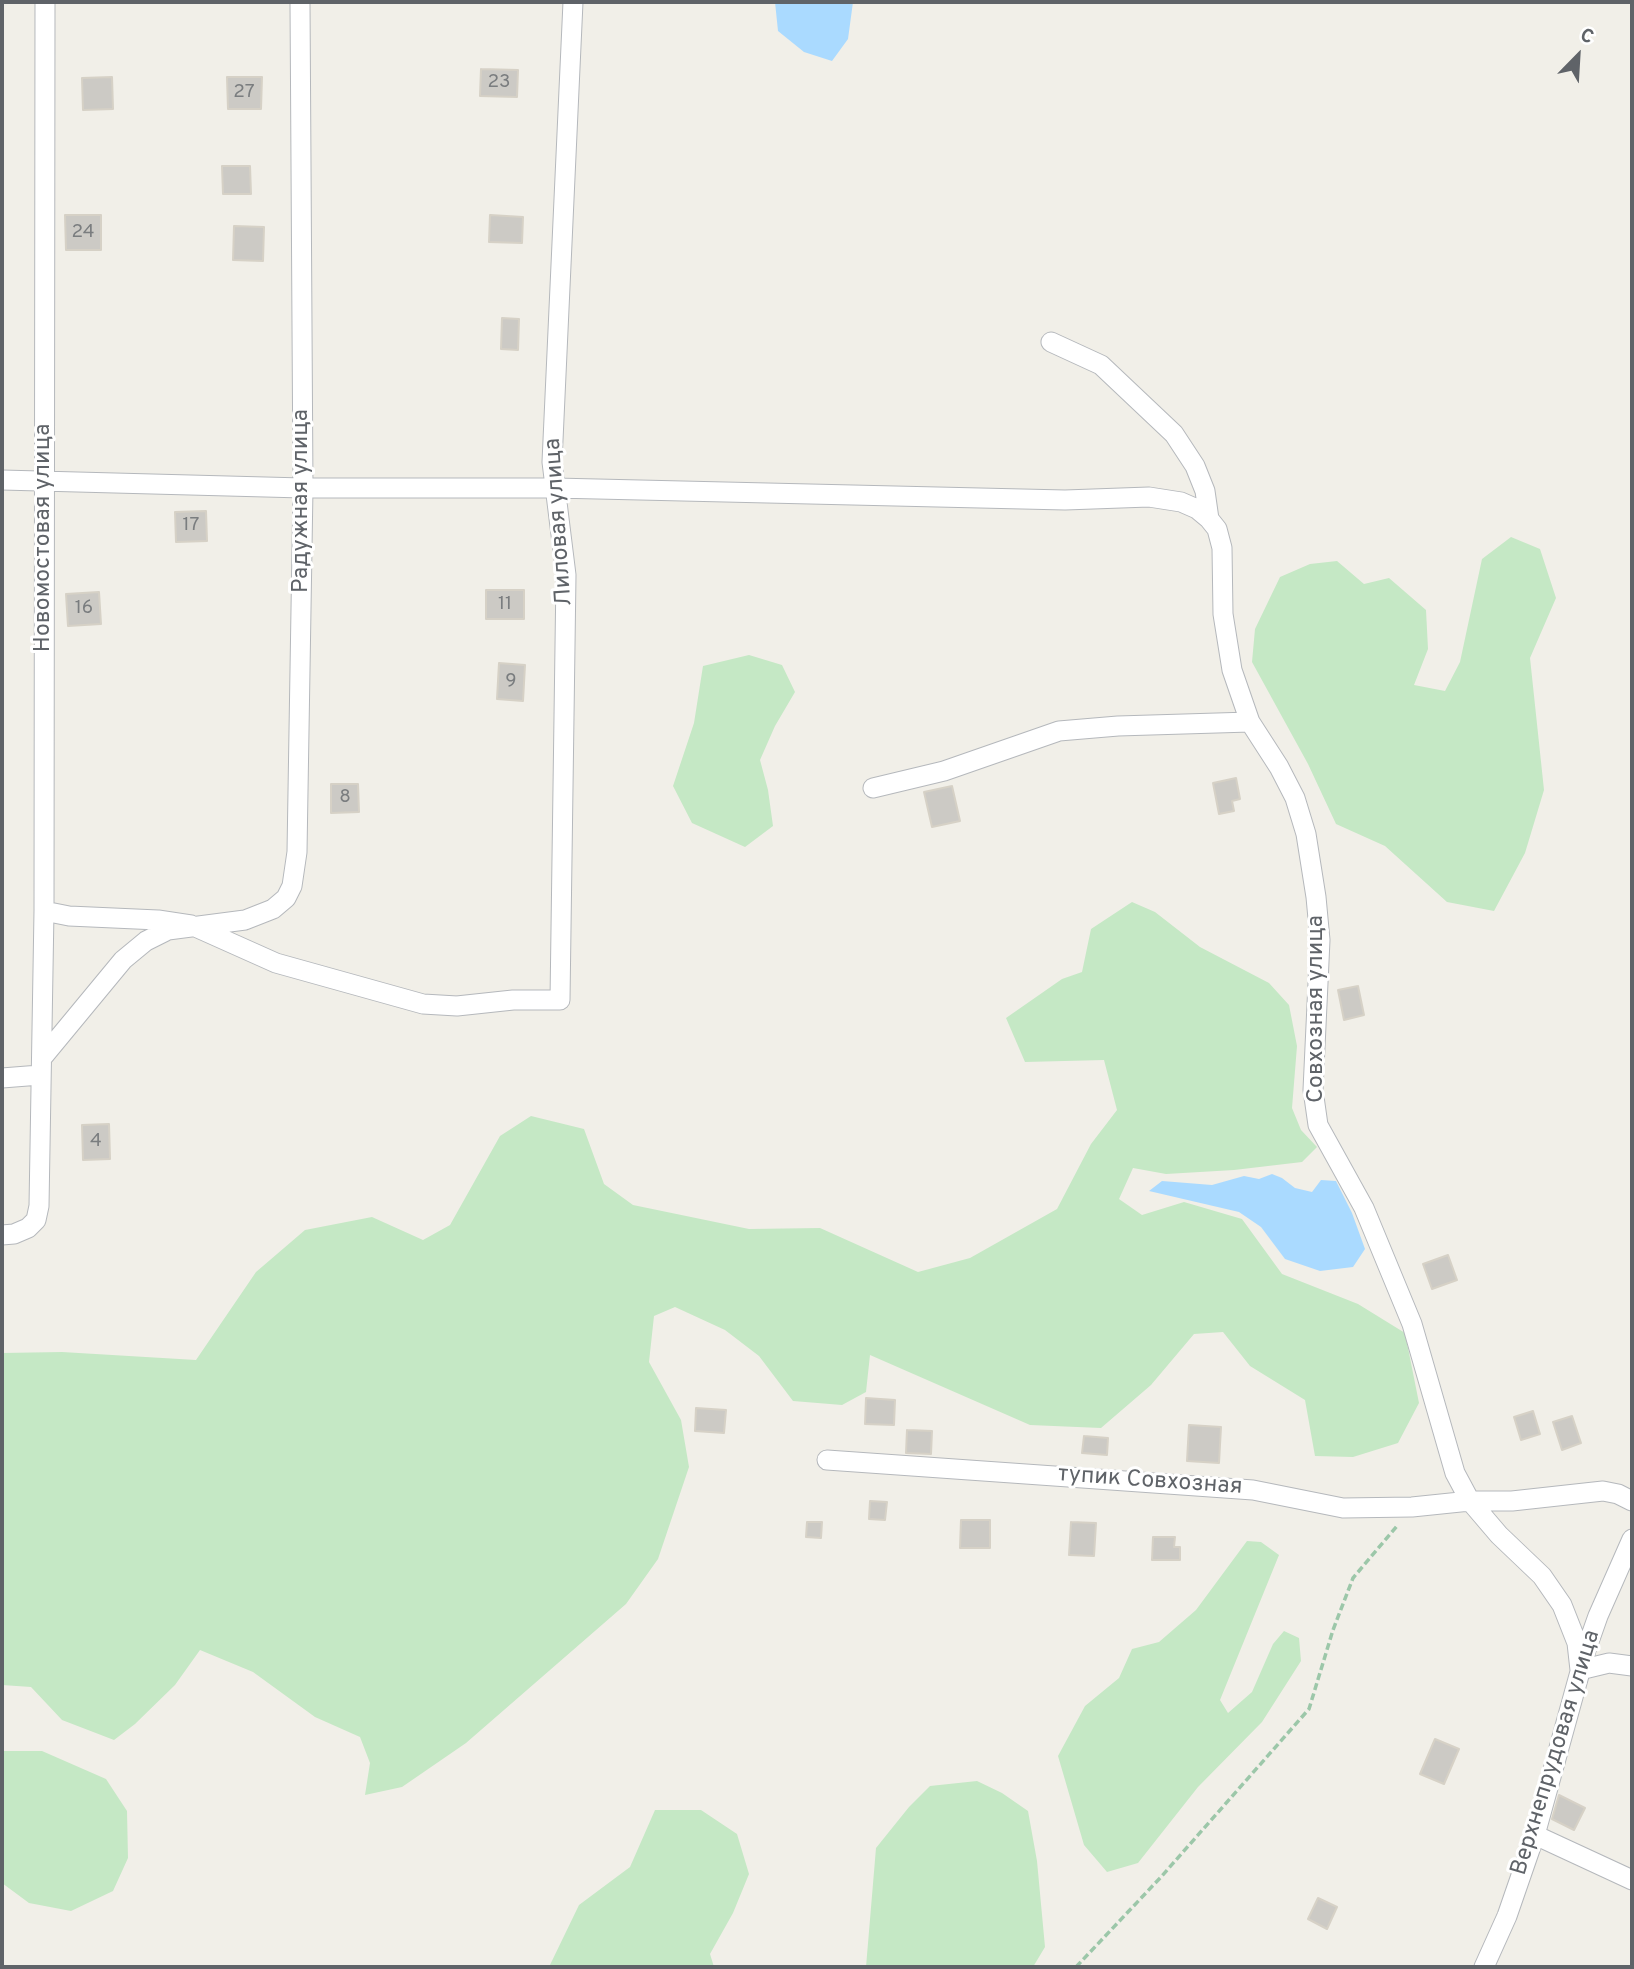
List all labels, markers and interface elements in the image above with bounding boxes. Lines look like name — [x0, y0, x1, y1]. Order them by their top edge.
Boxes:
north arrow — [1543, 21, 1613, 91]
text: С — [1576, 23, 1597, 50]
house number: 23 — [487, 72, 511, 94]
house number: 27 — [233, 82, 255, 104]
house number: 24 — [71, 222, 95, 244]
street label: Радужная улица — [288, 409, 316, 593]
street label: Новомостовая улица — [30, 424, 58, 652]
street label: Лиловая улица — [540, 437, 580, 607]
house number: 17 — [183, 515, 199, 537]
house number: 11 — [498, 594, 512, 616]
house number: 16 — [75, 598, 93, 620]
house number: 9 — [505, 671, 517, 693]
house number: 8 — [339, 787, 351, 809]
street label: Совхозная улица — [1303, 915, 1331, 1103]
house number: 4 — [90, 1131, 102, 1153]
street label: тупик Совхозная — [1057, 1462, 1243, 1502]
street label: Верхнепрудовая улица — [1507, 1627, 1607, 1879]

